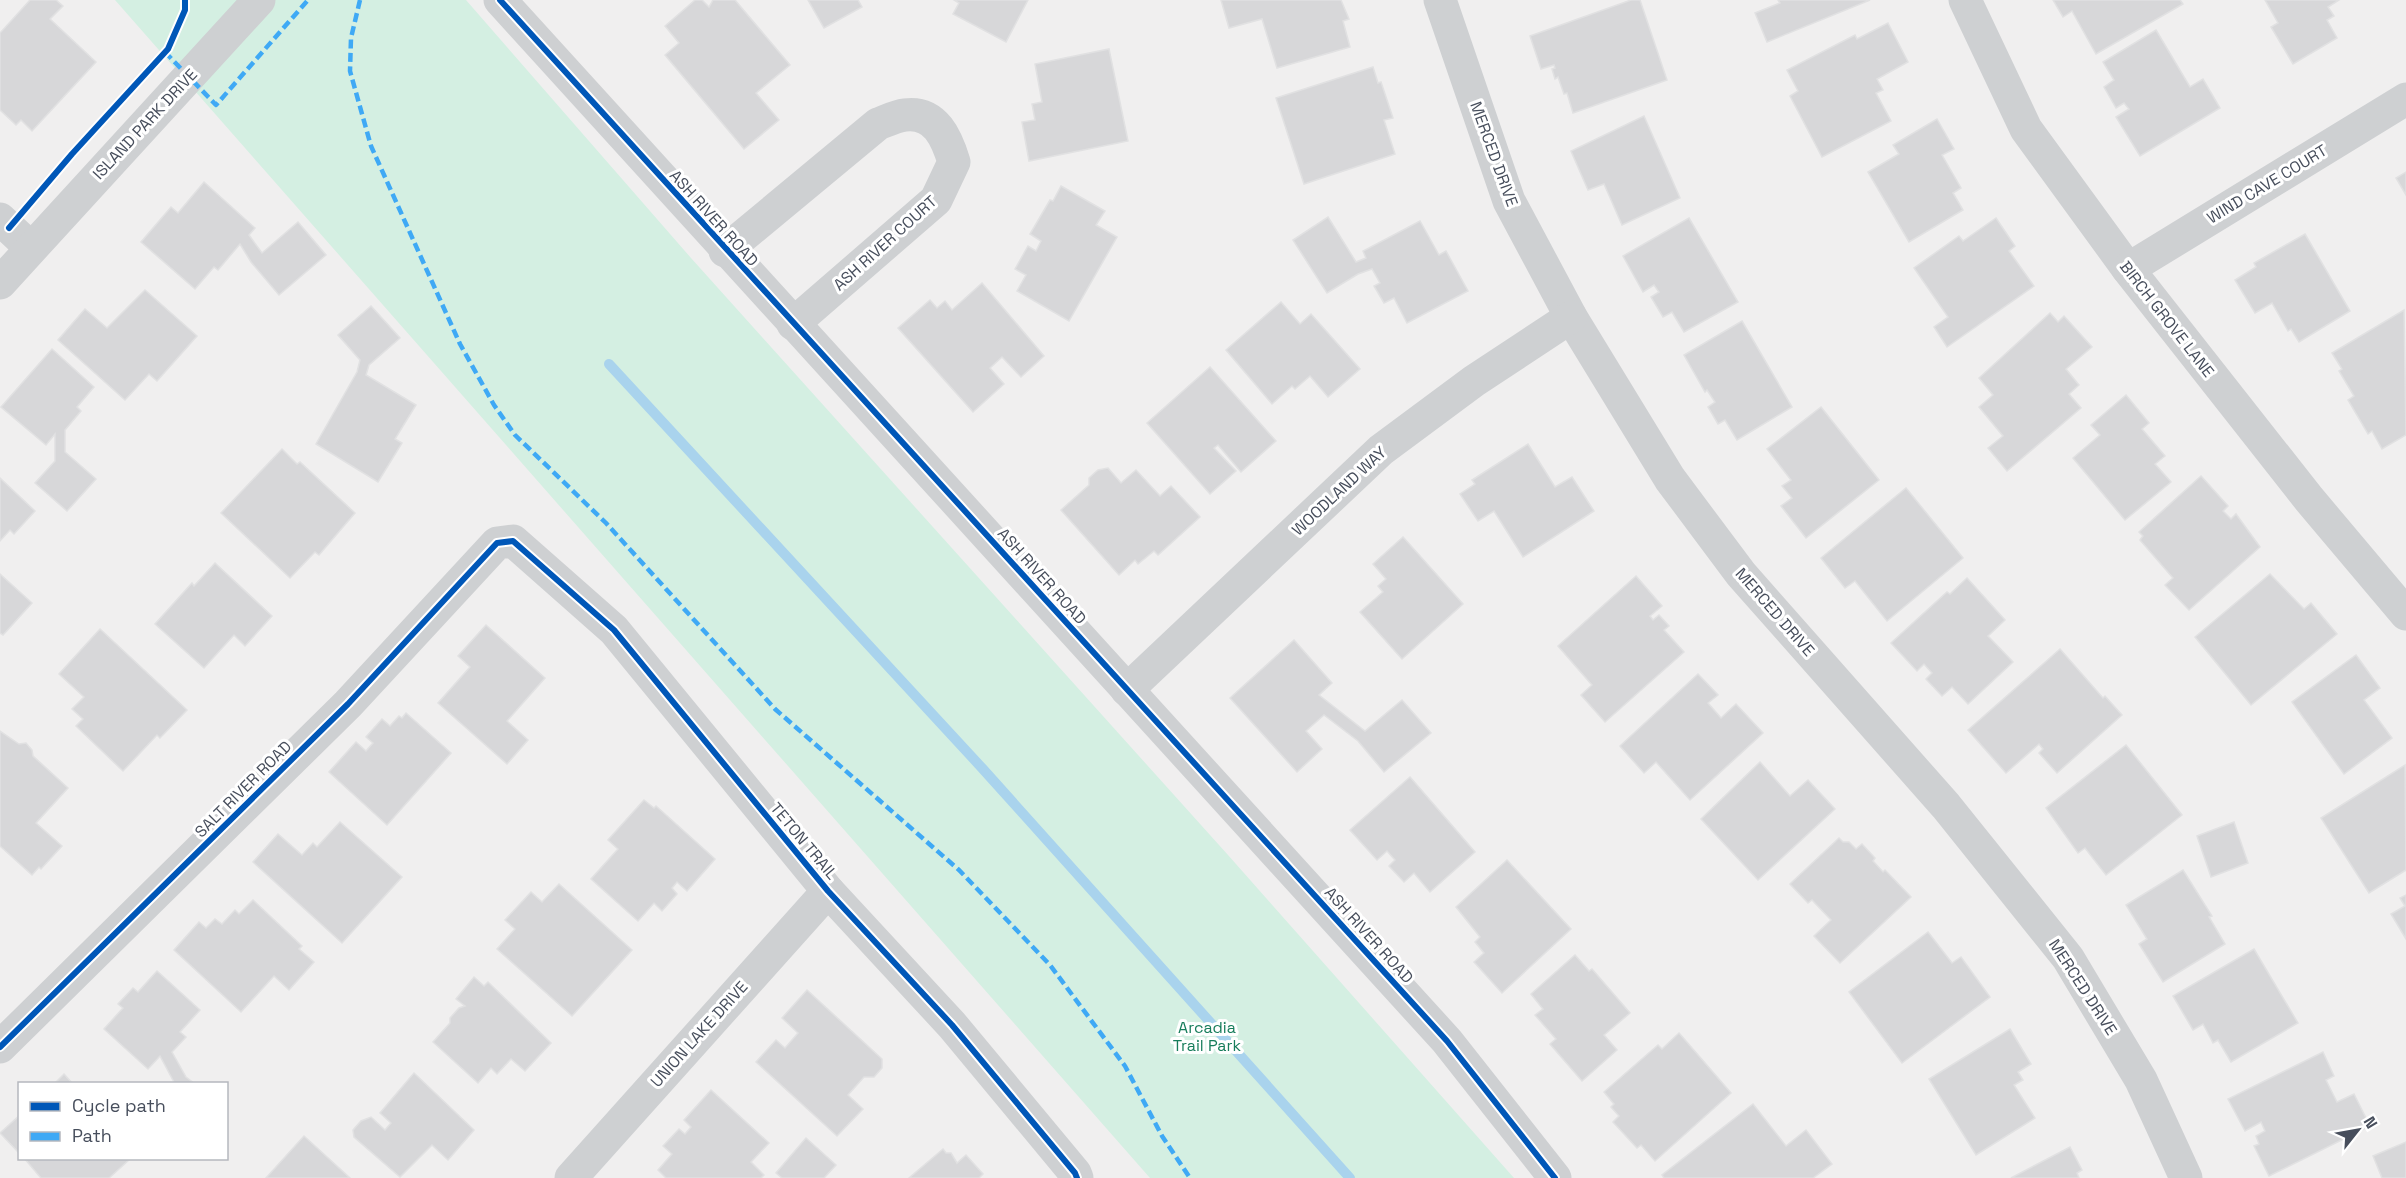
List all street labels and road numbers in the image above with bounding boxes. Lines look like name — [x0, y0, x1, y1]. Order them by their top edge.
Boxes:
street label: ISLAND PARK DRIVE — [88, 64, 202, 184]
street label: MERCED DRIVE — [1465, 99, 1523, 209]
street label: WIND CAVE COURT — [2203, 140, 2331, 228]
street label: ASH RIVER ROAD — [665, 165, 763, 271]
street label: ASH RIVER COURT — [829, 191, 941, 295]
street label: BIRCH GROVE LANE — [2115, 257, 2219, 381]
street label: WOODLAND WAY — [1287, 442, 1391, 540]
street label: ASH RIVER ROAD — [993, 523, 1091, 629]
street label: MERCED DRIVE — [1731, 563, 1819, 661]
street label: SALT RIVER ROAD — [190, 736, 296, 842]
street label: TETON TRAIL — [766, 798, 843, 884]
street label: ASH RIVER ROAD — [1320, 882, 1418, 988]
street label: MERCED DRIVE — [2044, 935, 2122, 1039]
street label: UNION LAKE DRIVE — [646, 976, 752, 1092]

